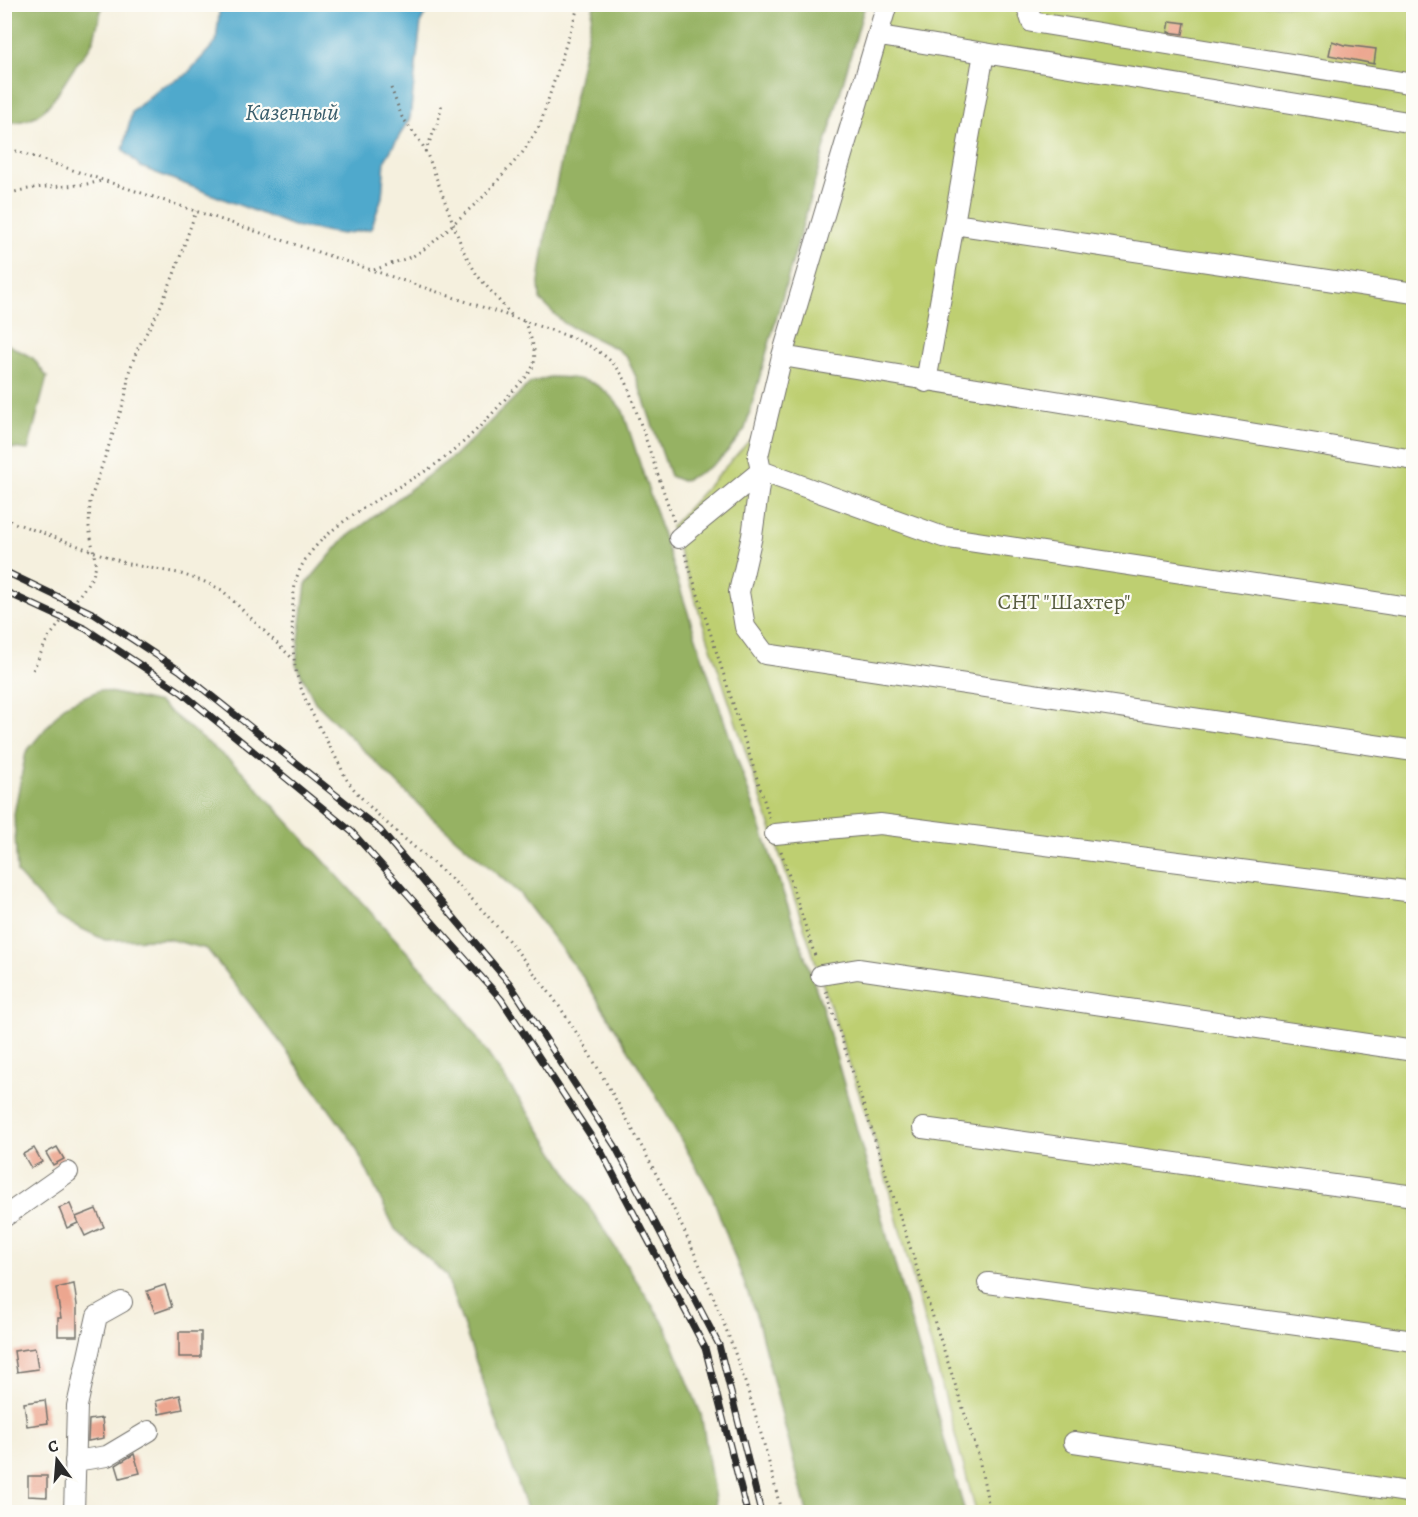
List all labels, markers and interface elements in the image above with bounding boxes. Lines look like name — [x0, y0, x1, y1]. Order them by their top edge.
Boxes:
water label: Казенный — [245, 96, 339, 128]
park label: СНТ "Шахтер" — [998, 587, 1130, 617]
north arrow — [27, 1430, 87, 1490]
text: С — [45, 1435, 61, 1458]

